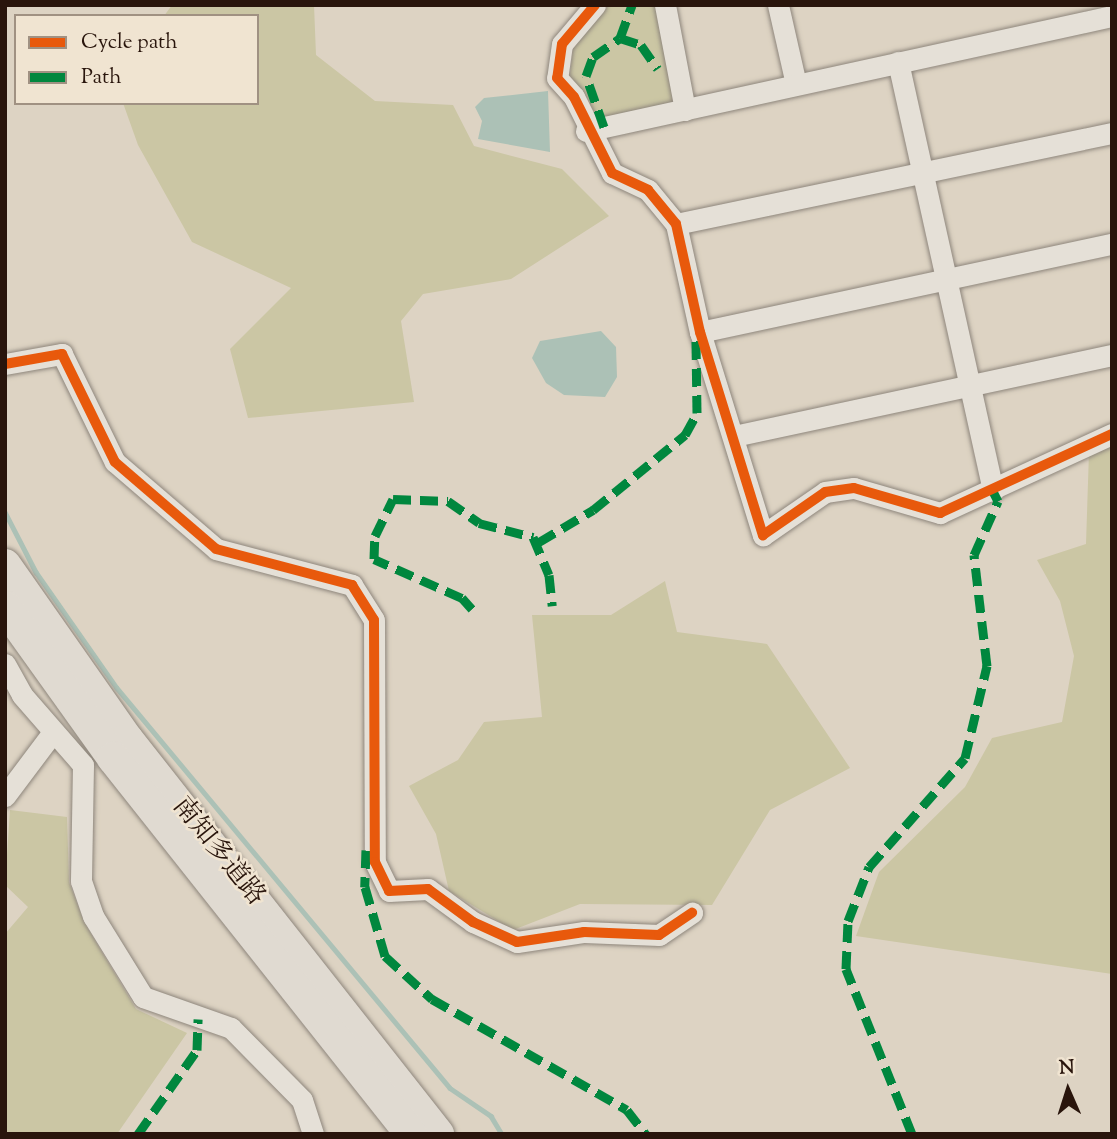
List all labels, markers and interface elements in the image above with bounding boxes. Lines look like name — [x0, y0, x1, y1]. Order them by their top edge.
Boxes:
legend — [14, 14, 259, 105]
text: Cycle path — [81, 28, 178, 58]
text: Path — [81, 63, 122, 93]
street label: 南知多道路 — [165, 792, 271, 912]
north arrow — [1033, 1055, 1103, 1125]
text: N — [1059, 1055, 1075, 1082]

